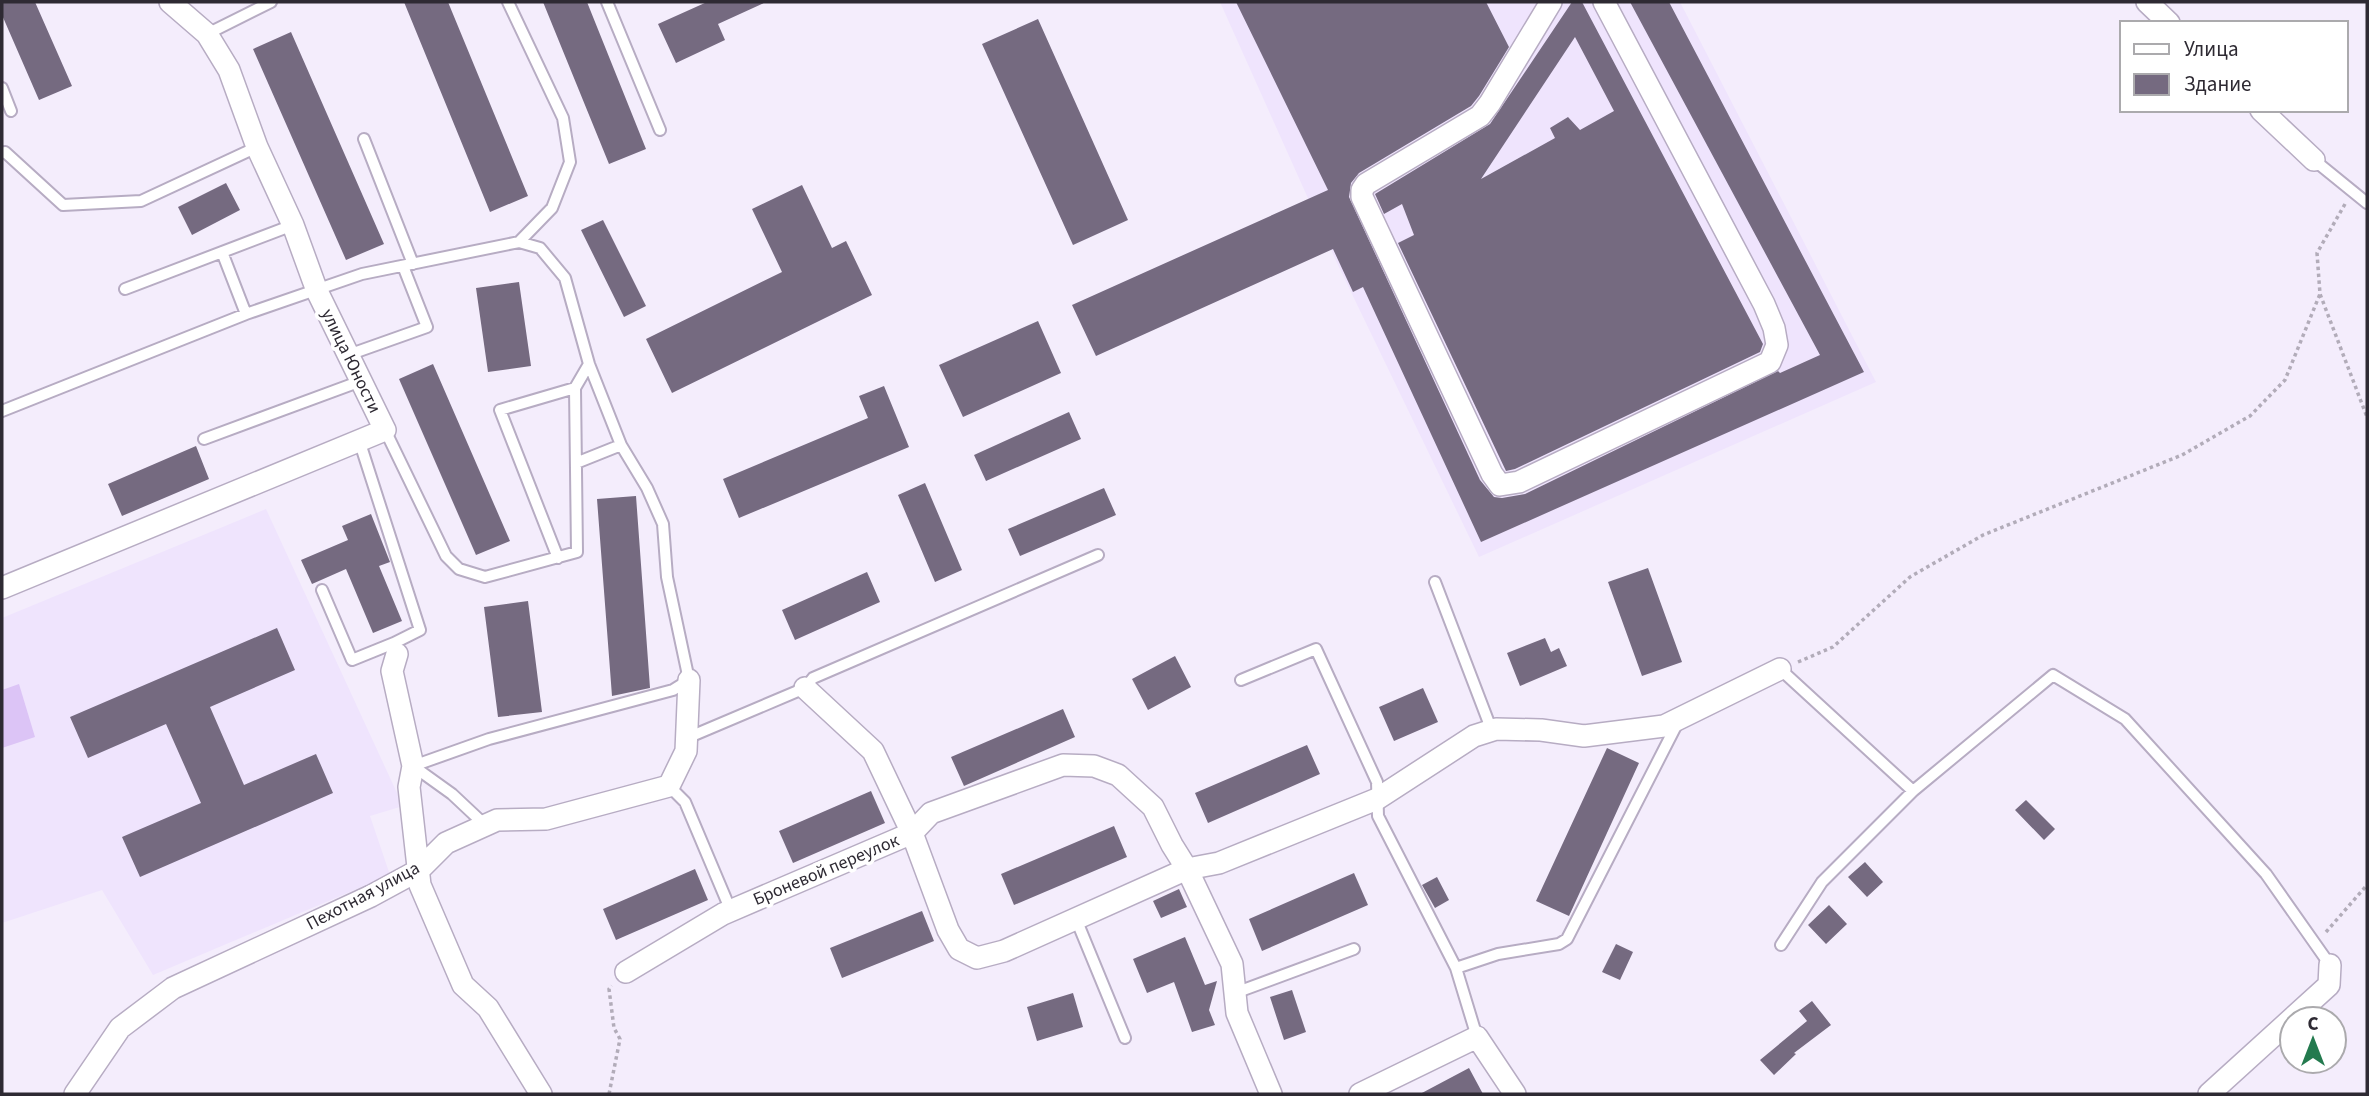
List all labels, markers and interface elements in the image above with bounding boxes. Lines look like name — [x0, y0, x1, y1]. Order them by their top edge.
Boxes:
legend — [2120, 21, 2348, 112]
text: Улица — [2184, 34, 2239, 64]
text: Здание — [2184, 69, 2252, 99]
street label: улица Юности — [315, 305, 387, 417]
street label: Броневой переулок — [749, 828, 903, 912]
street label: Пехотная улица — [302, 856, 424, 936]
north arrow — [2278, 1005, 2348, 1075]
text: С — [2307, 1011, 2319, 1038]

